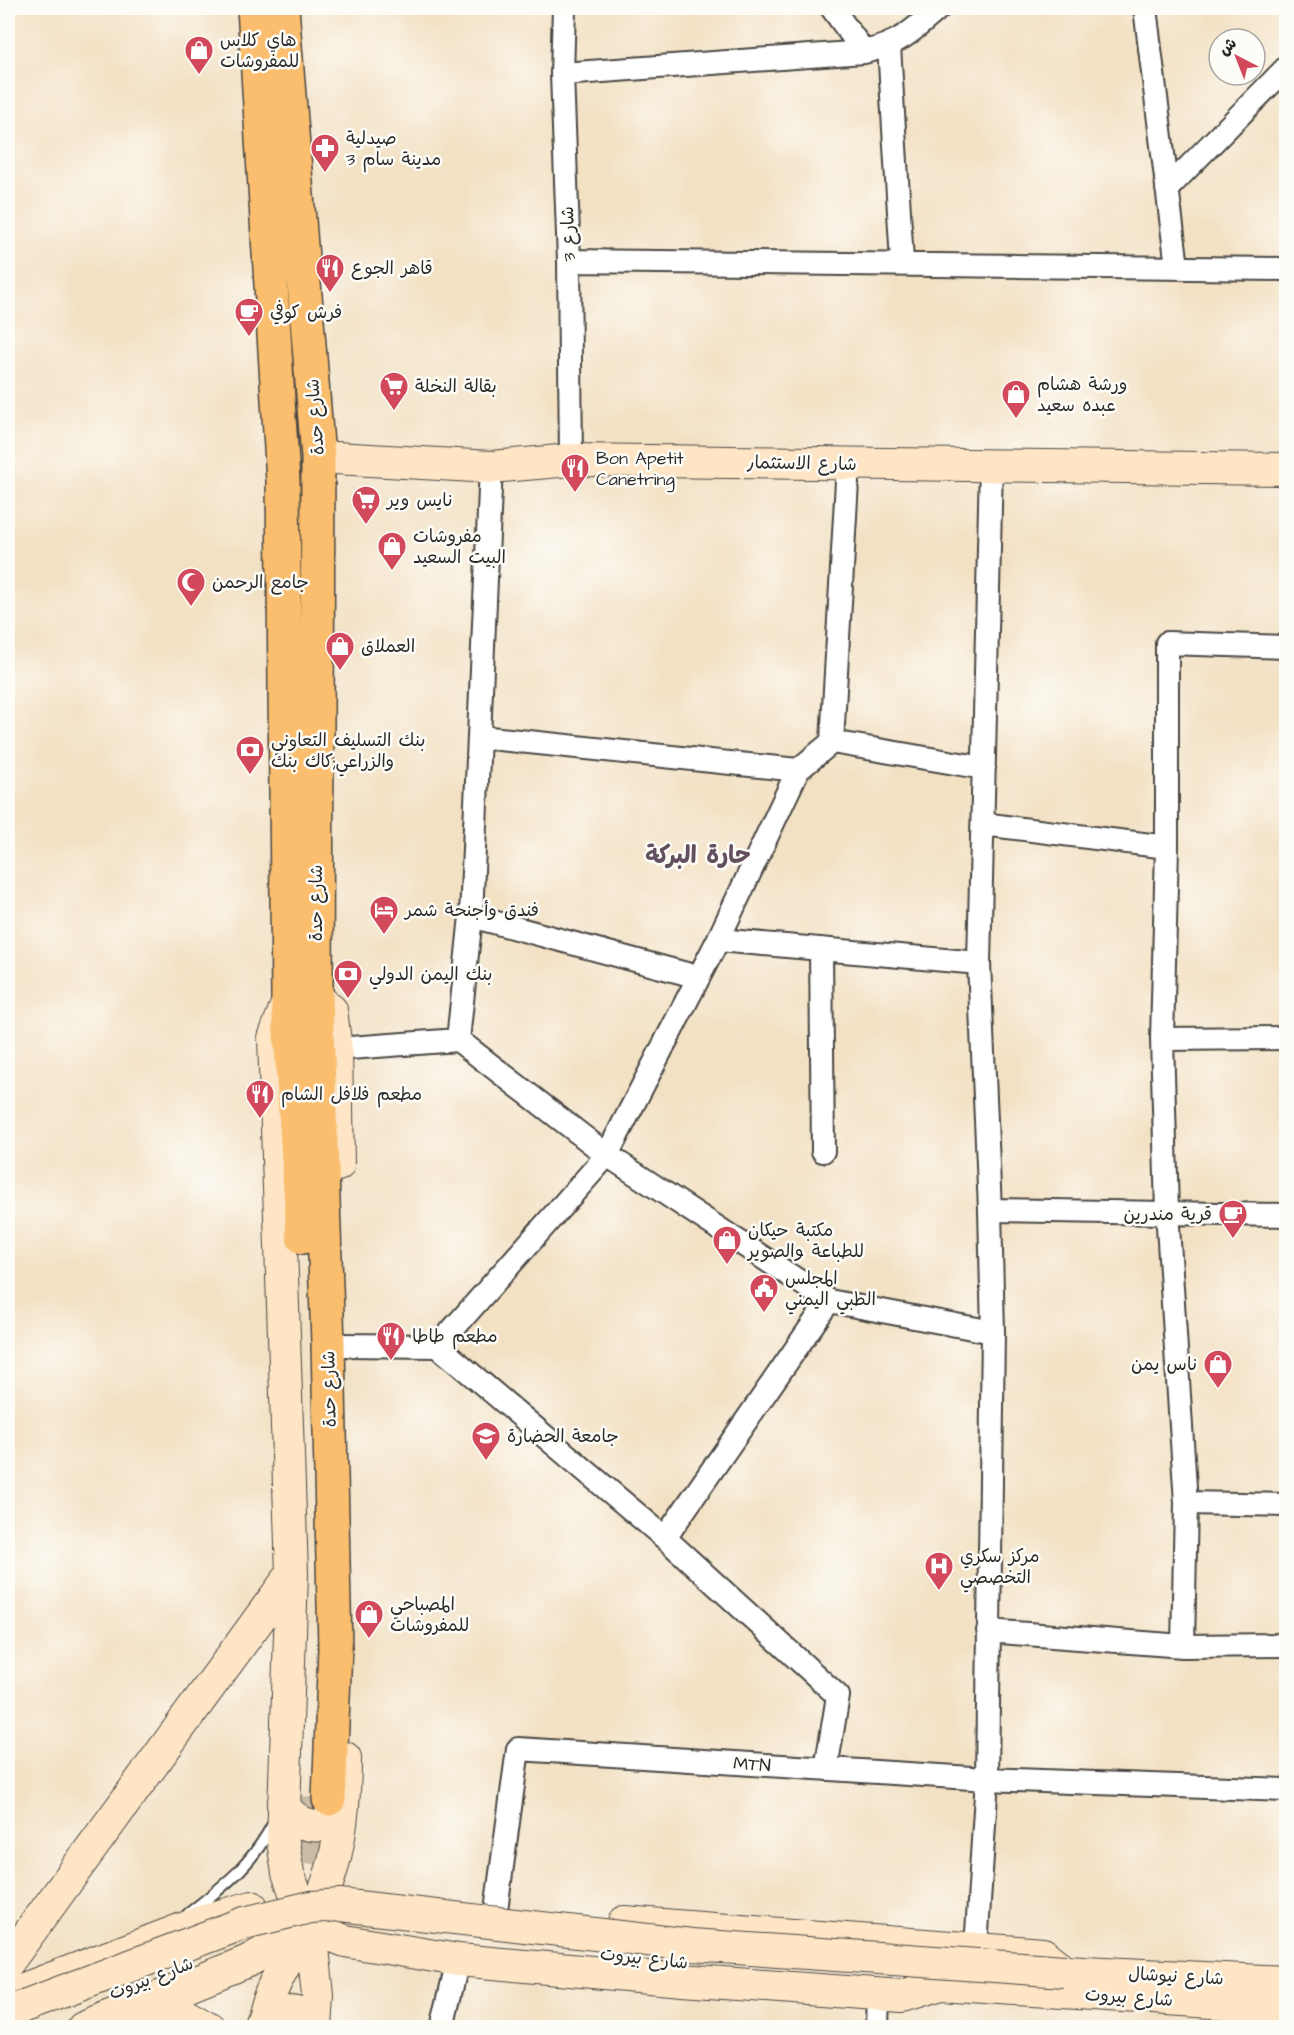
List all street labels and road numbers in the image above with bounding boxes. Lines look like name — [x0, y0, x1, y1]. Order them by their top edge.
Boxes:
street label: شارع 3 — [555, 206, 582, 262]
street label: شارع حدة — [300, 378, 331, 456]
street label: شارع الاستثمار — [746, 450, 857, 477]
street label: شارع حدة — [304, 865, 329, 941]
street label: شارع حدة — [316, 1350, 343, 1428]
street label: MTN — [732, 1751, 771, 1778]
street label: شارع بيروت — [599, 1941, 689, 1976]
street label: شارع بيروت — [105, 1951, 197, 2006]
street label: شارع نيوشال — [1128, 1962, 1224, 1991]
street label: شارع بيروت — [1084, 1982, 1174, 2013]

